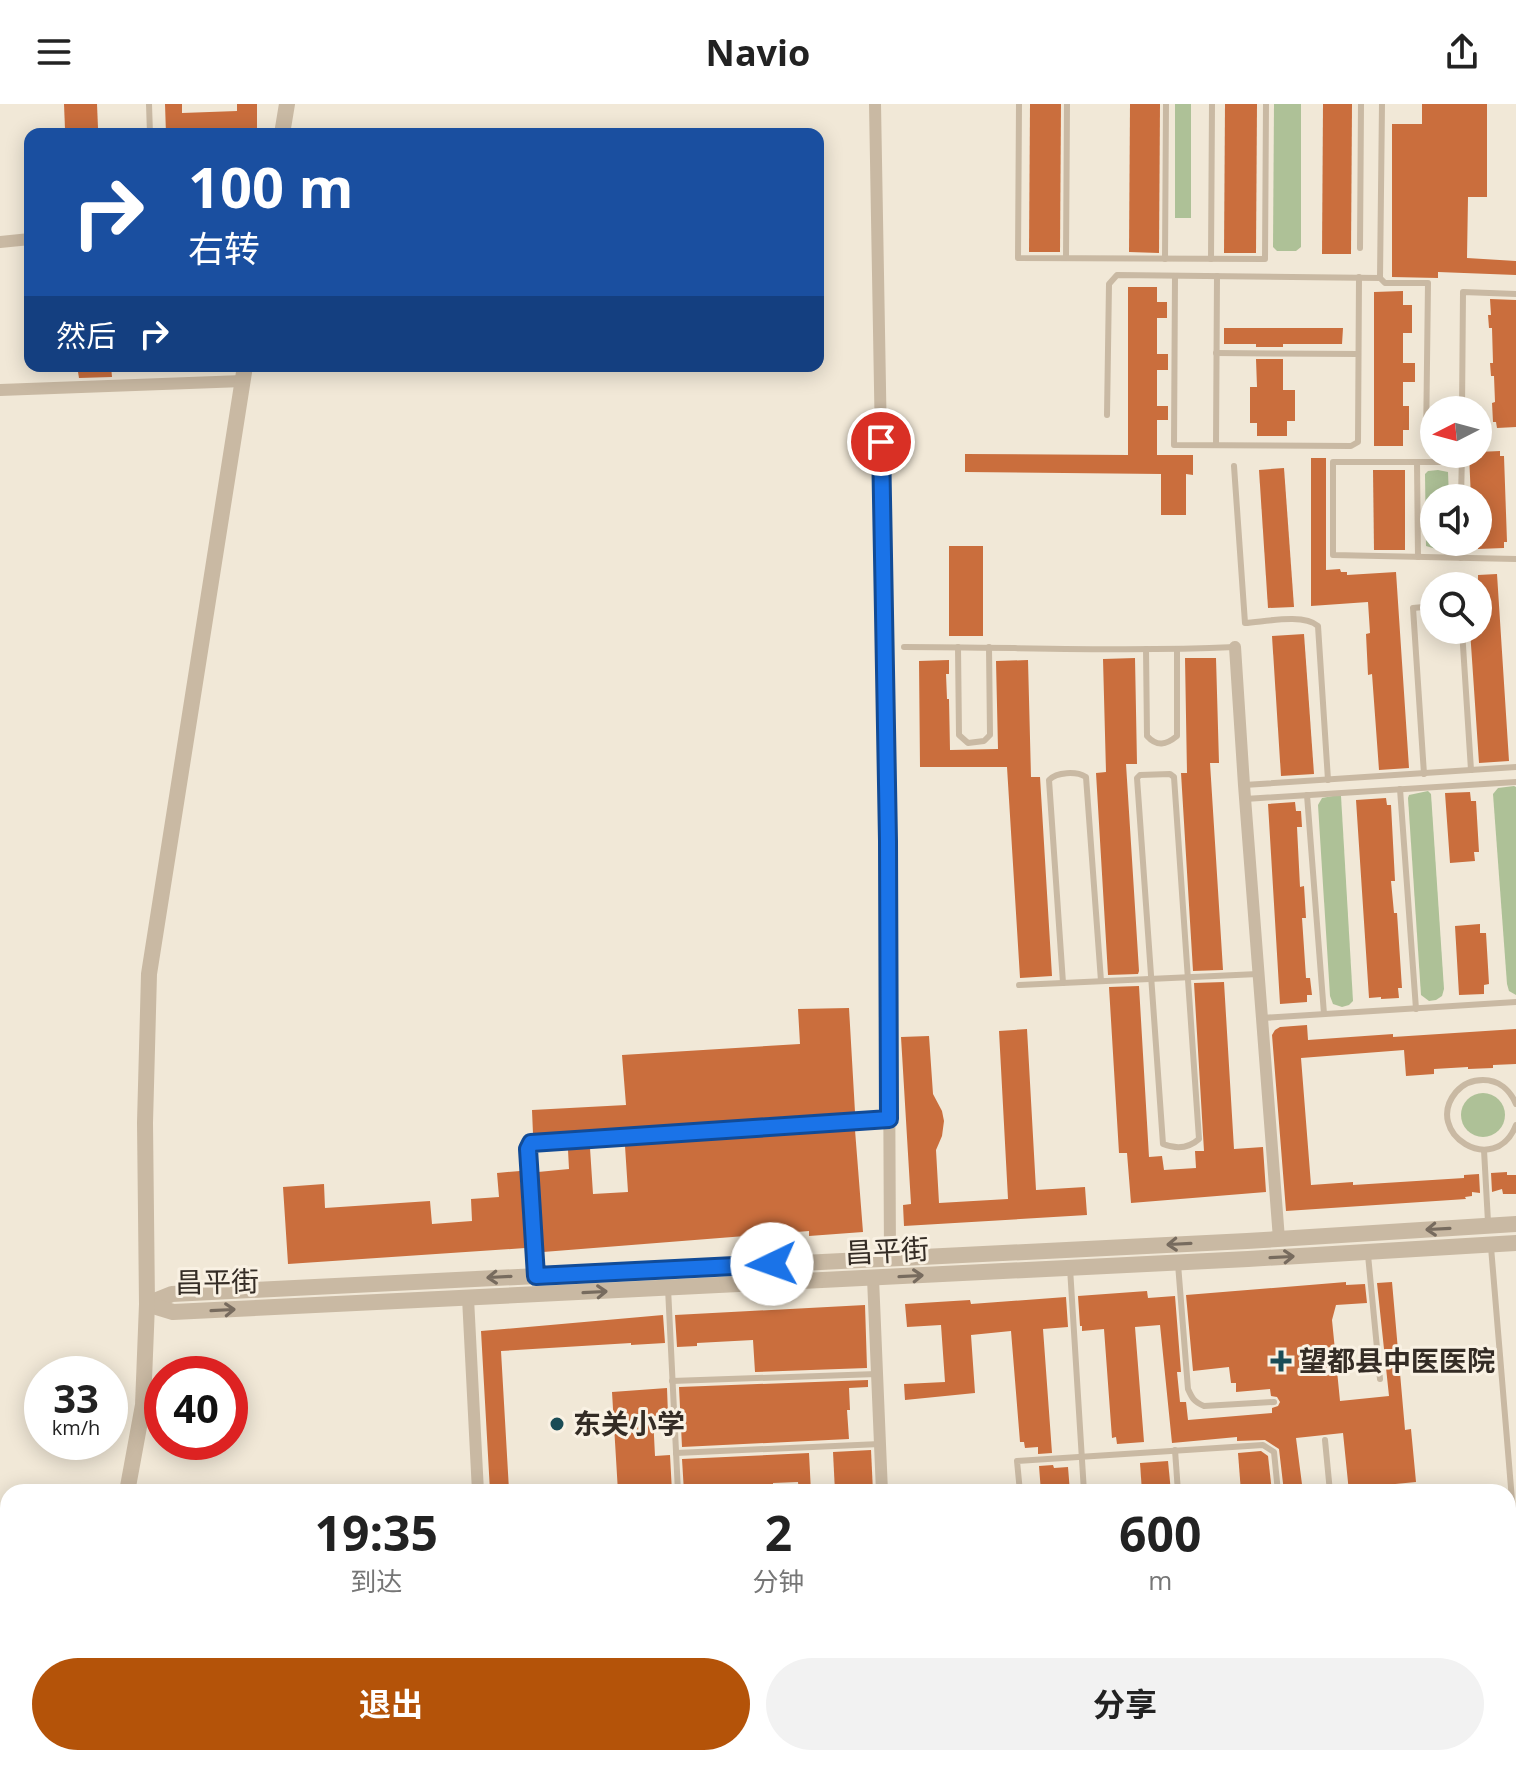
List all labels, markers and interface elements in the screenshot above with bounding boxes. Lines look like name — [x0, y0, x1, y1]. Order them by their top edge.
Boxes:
text: Navio — [706, 28, 810, 77]
icon: menu — [32, 30, 76, 74]
icon: share — [1440, 30, 1484, 74]
text: 100 m — [188, 148, 354, 224]
icon: right — [56, 160, 160, 264]
text: 右转 — [188, 224, 260, 273]
icon: right — [132, 312, 176, 356]
text: 然后 — [56, 315, 116, 356]
north arrow — [1420, 396, 1492, 468]
map controls — [1420, 396, 1492, 644]
pin — [847, 408, 915, 476]
icon: arrive — [859, 420, 903, 464]
button: sound — [1420, 484, 1492, 556]
button: search — [1420, 572, 1492, 644]
position arrow — [730, 1222, 814, 1306]
one-way arrow — [1425, 1222, 1452, 1237]
street label: 昌平街 — [844, 1229, 930, 1271]
one-way arrow — [1166, 1237, 1193, 1252]
one-way arrow — [1268, 1249, 1295, 1264]
street label: 昌平街 — [175, 1261, 259, 1301]
one-way arrow — [897, 1268, 924, 1283]
one-way arrow — [486, 1270, 513, 1285]
one-way arrow — [581, 1284, 608, 1299]
one-way arrow — [209, 1302, 236, 1317]
place label: 望都县中医医院 — [1299, 1341, 1495, 1379]
marker: 望都县中医医院 — [1270, 1350, 1292, 1372]
speed limit sign: 40 — [144, 1356, 248, 1460]
text: 33 — [53, 1370, 99, 1425]
place label: 东关小学 — [573, 1404, 685, 1442]
text: km/h — [52, 1414, 100, 1441]
marker: 东关小学 — [548, 1415, 566, 1433]
text: 19:35 — [315, 1500, 438, 1565]
text: 2 — [765, 1500, 792, 1565]
text: 600 — [1119, 1501, 1201, 1566]
text: m — [1148, 1562, 1172, 1598]
text: 到达 — [350, 1563, 402, 1599]
text: 分钟 — [753, 1563, 805, 1599]
button: 退出 — [32, 1658, 750, 1750]
button: 分享 — [766, 1658, 1484, 1750]

